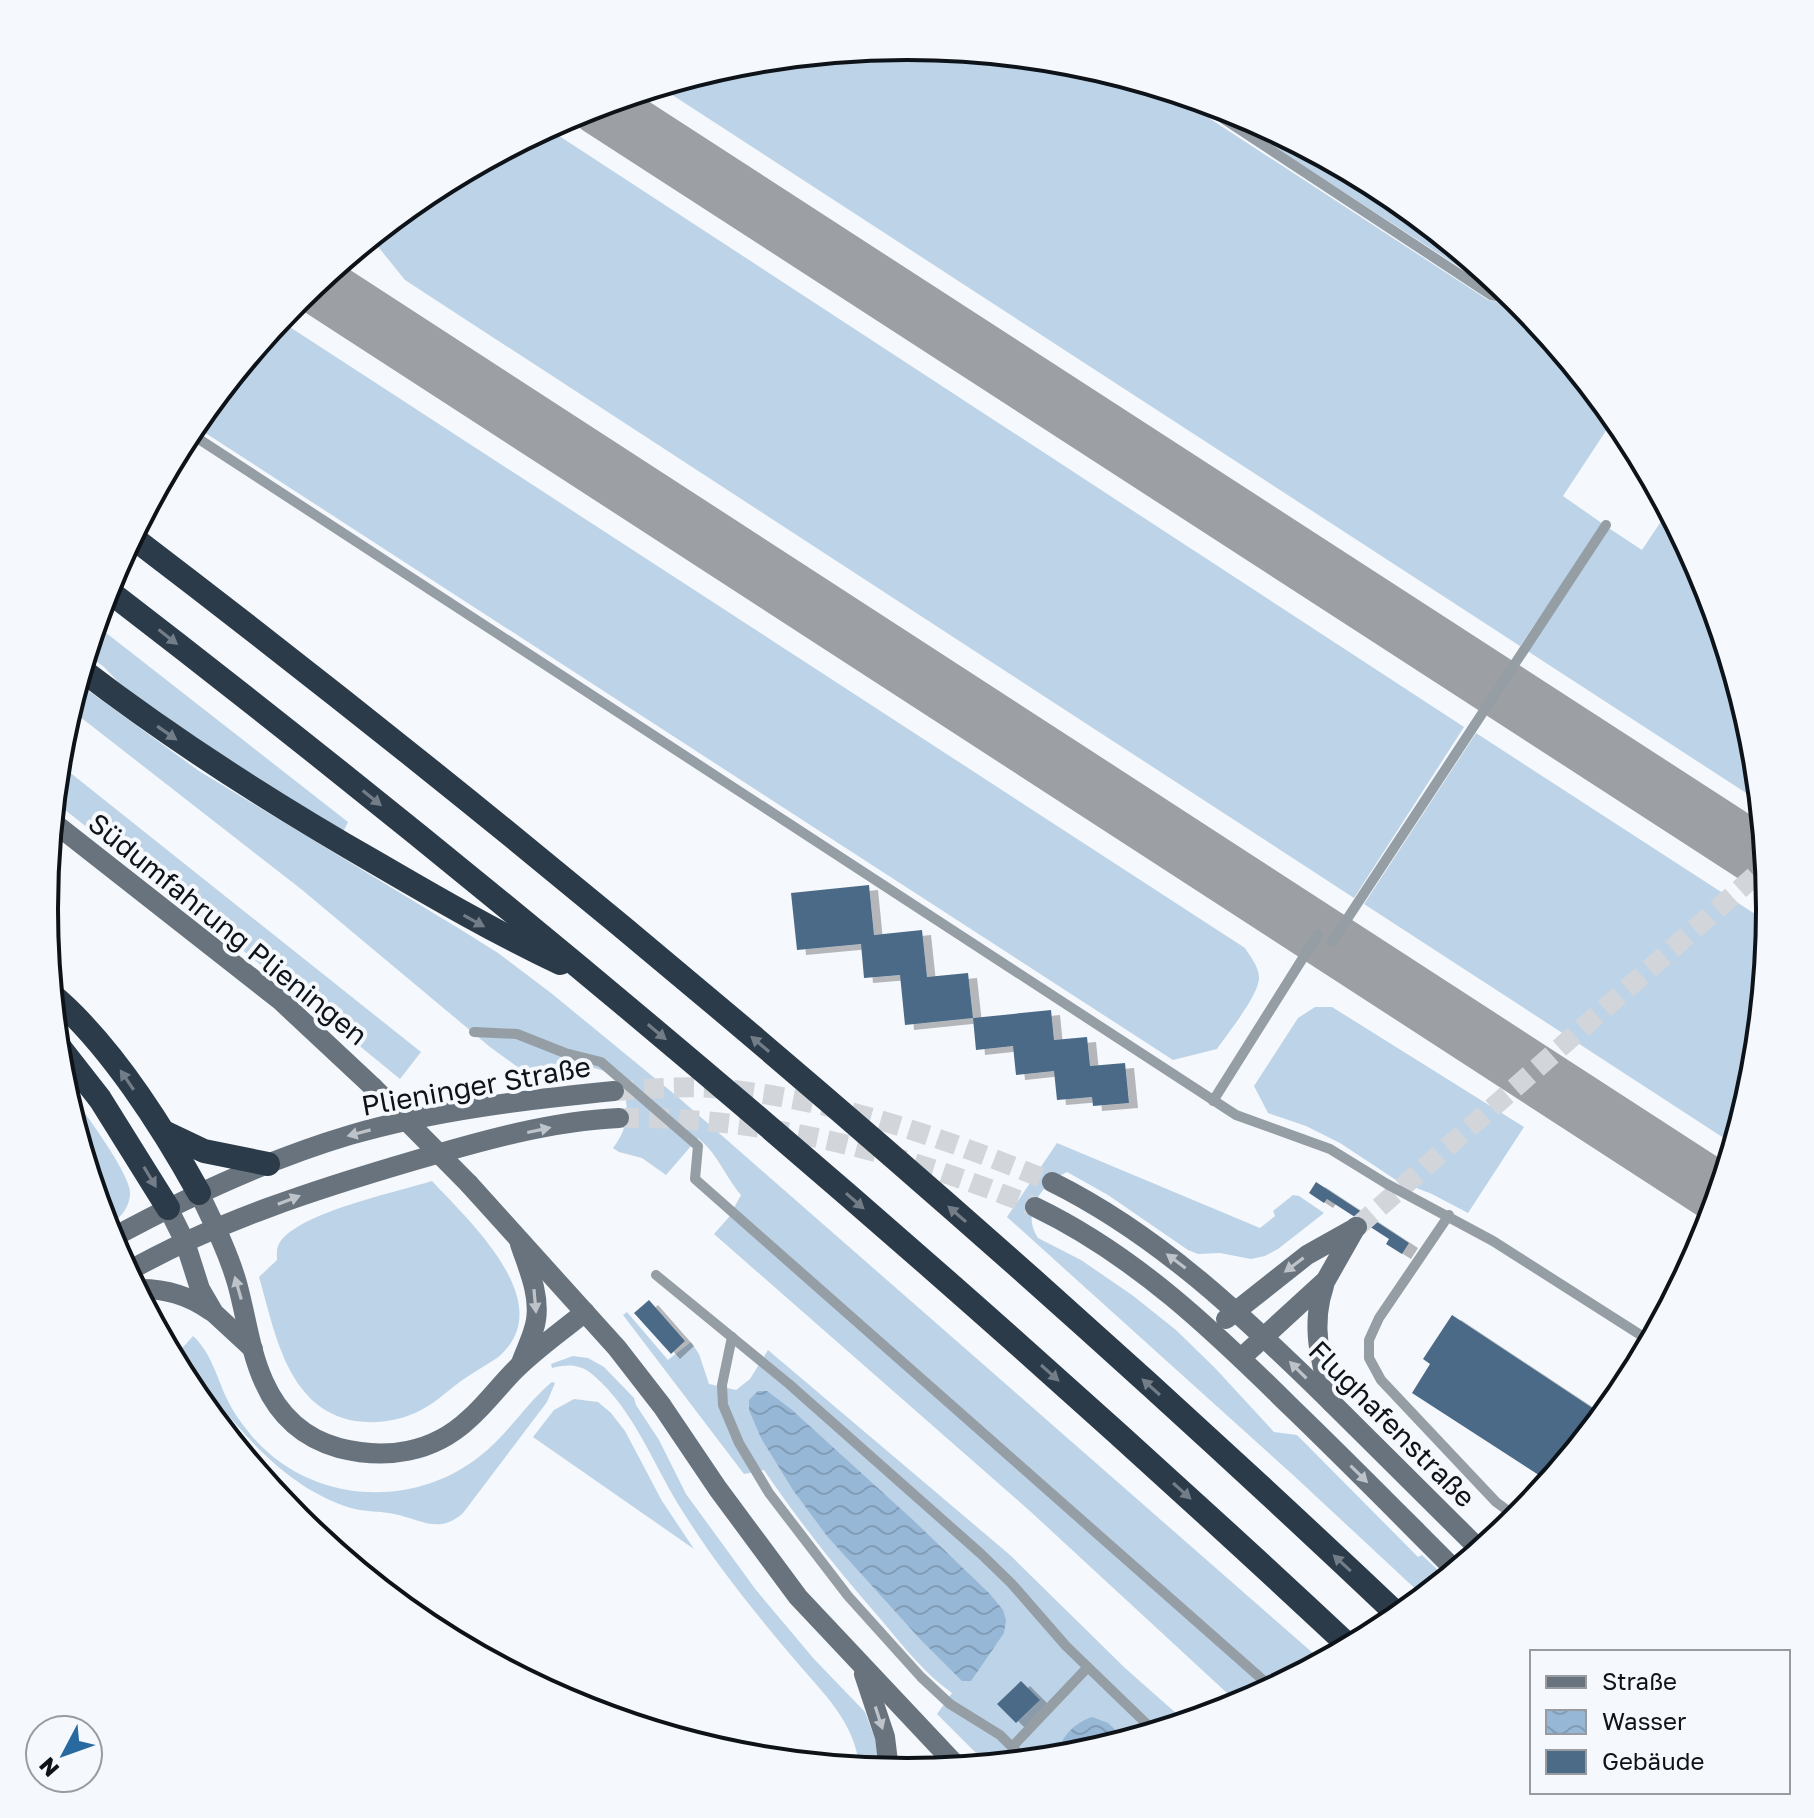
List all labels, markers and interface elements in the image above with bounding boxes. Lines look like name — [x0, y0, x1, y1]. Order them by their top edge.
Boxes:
one-way arrow — [158, 628, 178, 645]
one-way arrow — [157, 725, 178, 740]
one-way arrow — [362, 789, 382, 806]
street label: Südumfahrung Plieningen — [82, 806, 374, 1051]
one-way arrow — [463, 914, 486, 927]
one-way arrow — [647, 1023, 667, 1040]
one-way arrow — [750, 1036, 770, 1053]
street label: Plieninger Straße — [359, 1049, 593, 1122]
one-way arrow — [120, 1070, 135, 1091]
one-way arrow — [526, 1123, 551, 1136]
one-way arrow — [347, 1128, 372, 1140]
one-way arrow — [143, 1166, 157, 1188]
one-way arrow — [846, 1191, 865, 1209]
one-way arrow — [277, 1193, 301, 1206]
one-way arrow — [947, 1206, 967, 1223]
one-way arrow — [1166, 1253, 1186, 1269]
one-way arrow — [1284, 1257, 1304, 1273]
one-way arrow — [231, 1276, 244, 1300]
one-way arrow — [529, 1289, 542, 1314]
street label: Flughafenstraße — [1302, 1334, 1482, 1514]
one-way arrow — [1289, 1361, 1308, 1380]
one-way arrow — [1040, 1364, 1060, 1382]
one-way arrow — [1142, 1378, 1161, 1396]
one-way arrow — [1349, 1464, 1368, 1483]
one-way arrow — [1172, 1482, 1191, 1500]
one-way arrow — [1333, 1554, 1352, 1572]
legend — [1530, 1650, 1790, 1794]
text: Straße — [1602, 1666, 1677, 1695]
one-way arrow — [873, 1706, 885, 1730]
text: Wasser — [1602, 1706, 1686, 1735]
north arrow — [24, 1714, 104, 1794]
text: Gebäude — [1602, 1746, 1704, 1775]
text: N — [33, 1752, 64, 1783]

